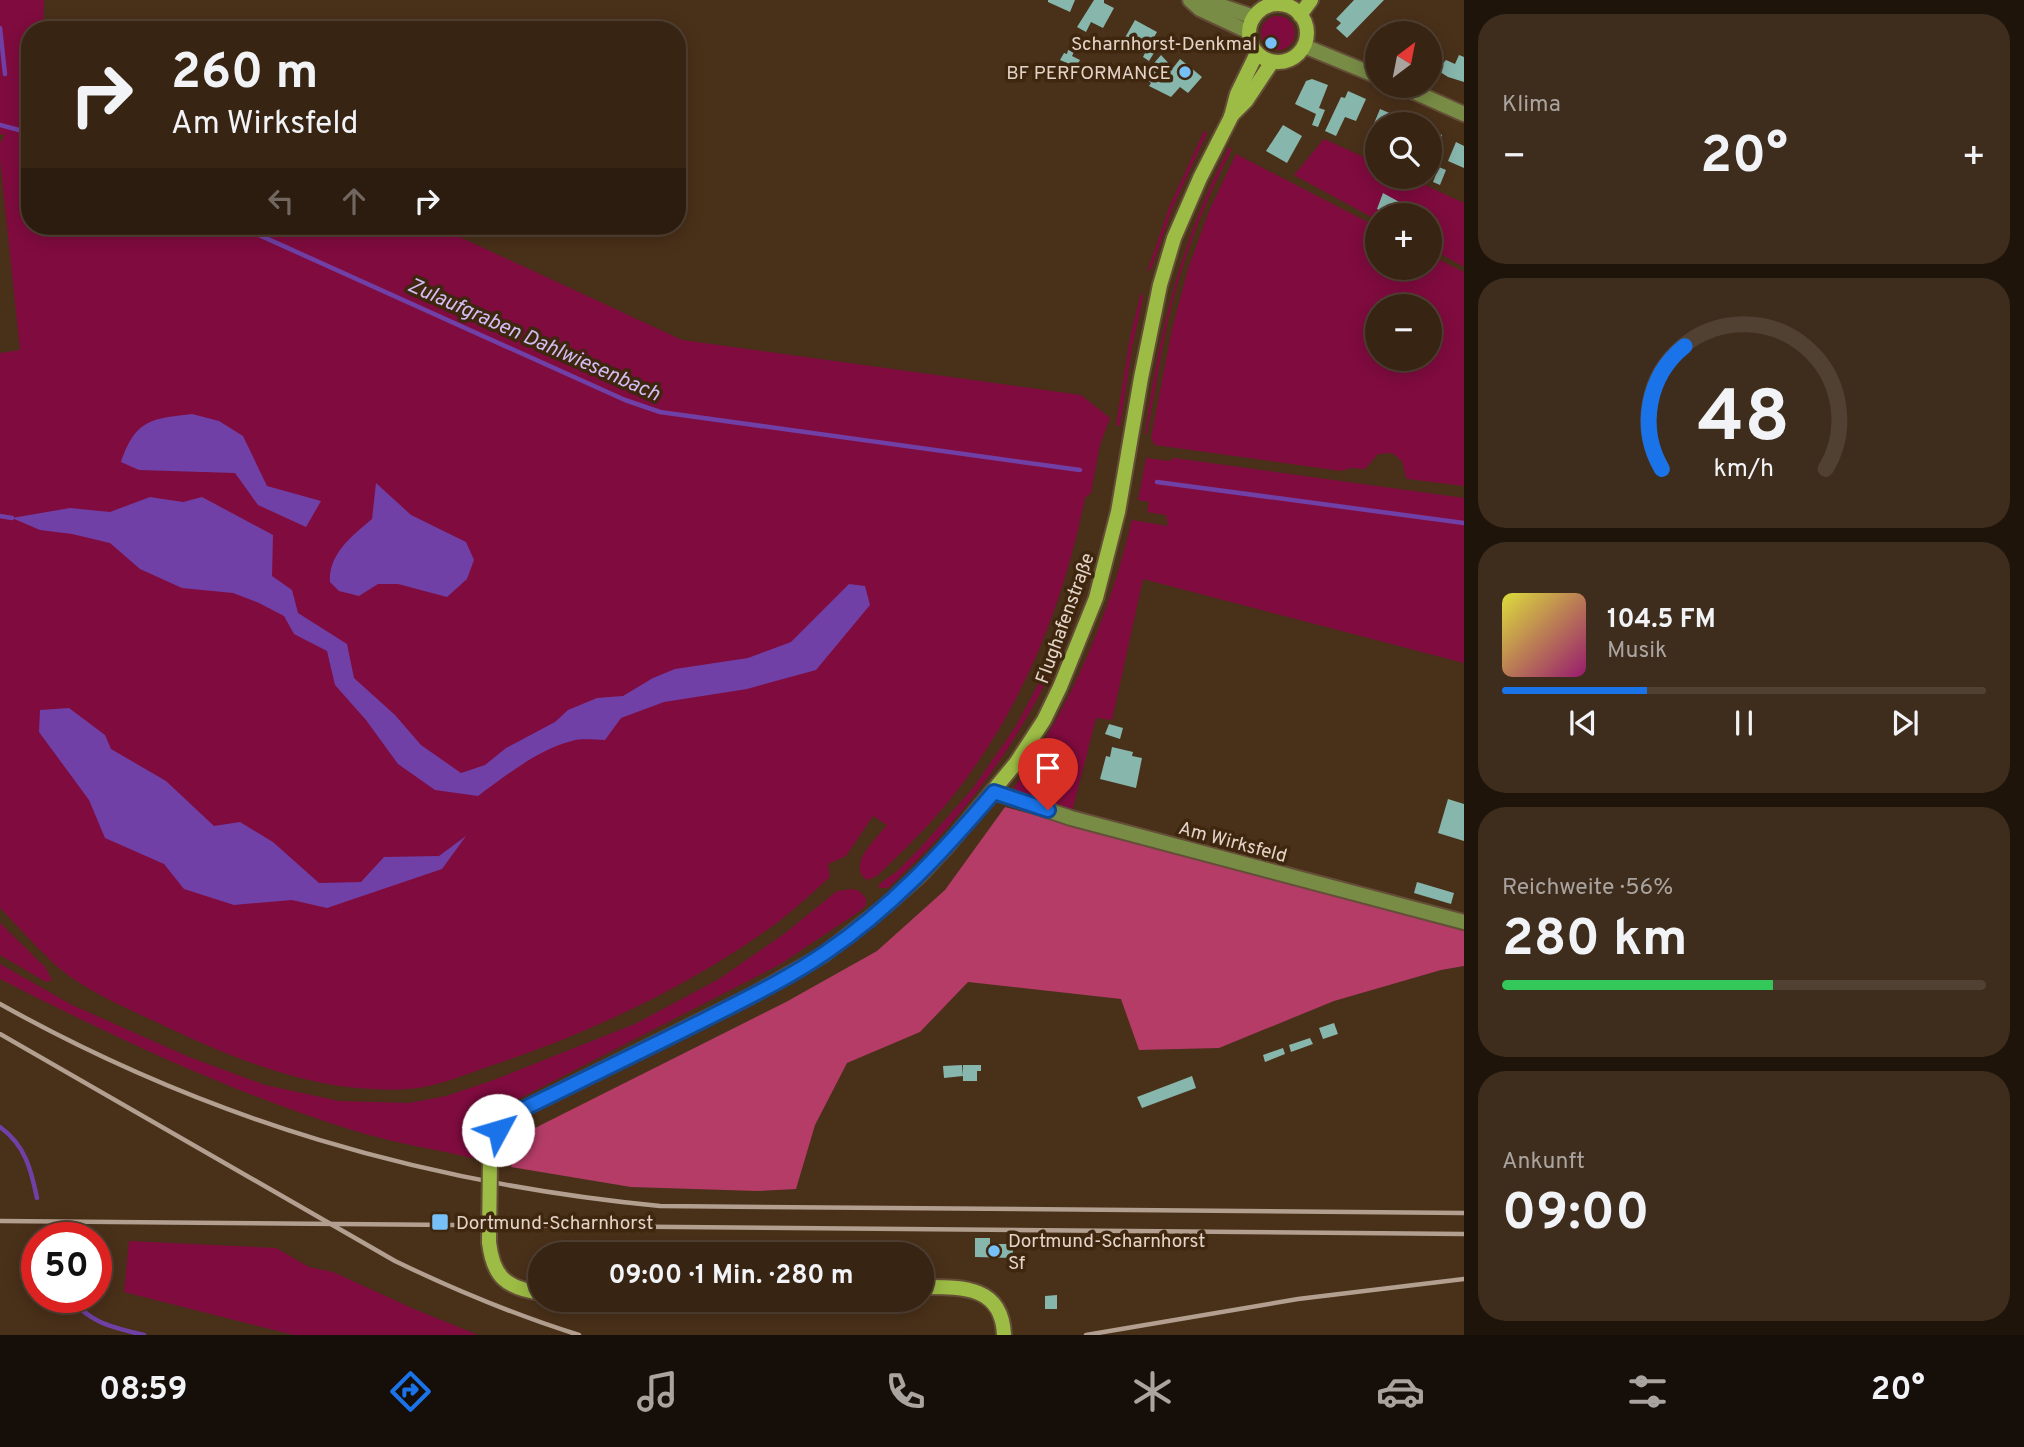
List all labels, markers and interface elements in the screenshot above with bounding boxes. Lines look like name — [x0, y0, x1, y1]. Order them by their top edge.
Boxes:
north arrow — [1365, 21, 1442, 98]
map controls — [1365, 21, 1442, 371]
place label: Scharnhorst-Denkmal — [1071, 33, 1257, 57]
marker: Scharnhorst-Denkmal — [1263, 35, 1279, 51]
text: 260 m — [171, 44, 318, 106]
icon: right — [56, 49, 147, 140]
place label: BF PERFORMANCE — [1006, 62, 1171, 86]
marker: BF PERFORMANCE — [1177, 64, 1193, 80]
text: Klima — [1502, 91, 1561, 120]
text: Am Wirksfeld — [171, 105, 359, 145]
button: search — [1365, 112, 1442, 189]
text: 20° — [1700, 125, 1788, 191]
text: − — [1502, 134, 1527, 183]
text: + — [1961, 134, 1986, 183]
icon: left — [262, 182, 300, 220]
icon: ahead — [335, 182, 373, 220]
icon: right — [408, 182, 446, 220]
button: + — [1365, 203, 1442, 280]
water label: Zulaufgraben Dahlwiesenbach — [403, 272, 664, 409]
button: − — [1365, 294, 1442, 371]
text: 48 — [1698, 376, 1790, 468]
text: km/h — [1714, 454, 1774, 486]
street label: Flughafenstraße — [1031, 550, 1101, 687]
text: 104.5 FM — [1607, 604, 1716, 637]
text: Musik — [1607, 637, 1667, 666]
icon: previous — [1564, 704, 1602, 742]
icon: pause — [1725, 704, 1763, 742]
icon: next — [1886, 704, 1924, 742]
pin — [1018, 738, 1078, 810]
icon: arrive — [1029, 749, 1067, 787]
street label: Am Wirksfeld — [1176, 817, 1289, 869]
text: Reichweite · 56% — [1502, 874, 1673, 903]
text: 280 km — [1502, 908, 1688, 974]
position arrow — [461, 1093, 535, 1167]
text: Ankunft — [1502, 1148, 1585, 1177]
text: 09:00 — [1502, 1182, 1649, 1248]
marker: Dortmund-Scharnhorst — [430, 1212, 450, 1232]
place label: Dortmund-Scharnhorst — [456, 1212, 653, 1236]
speed limit sign: 50 — [21, 1222, 112, 1313]
place label: Dortmund-Scharnhorst Sf — [1008, 1230, 1205, 1276]
marker: Dortmund-Scharnhorst Sf — [986, 1243, 1002, 1259]
text: 09:00 · 1 Min. · 280 m — [608, 1260, 854, 1293]
icon: directions — [386, 1367, 435, 1416]
icon: music — [633, 1367, 682, 1416]
icon: phone — [881, 1367, 930, 1416]
icon: climate — [1128, 1367, 1177, 1416]
icon: car — [1376, 1367, 1425, 1416]
icon: filters — [1623, 1367, 1672, 1416]
text: 08:59 — [99, 1371, 187, 1411]
text: 20° — [1871, 1371, 1925, 1411]

